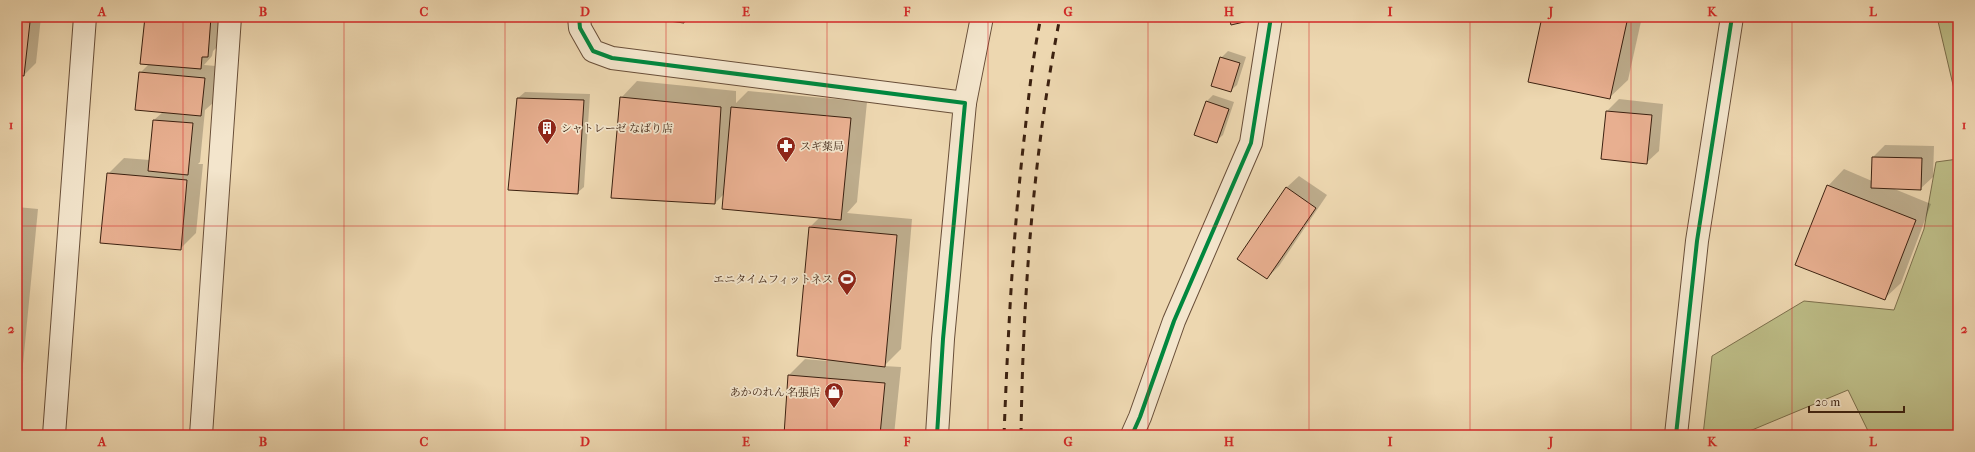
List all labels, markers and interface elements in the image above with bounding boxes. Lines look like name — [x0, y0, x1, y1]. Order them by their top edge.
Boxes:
text: A — [97, 4, 107, 19]
text: B — [259, 4, 268, 19]
text: C — [420, 4, 429, 19]
text: D — [580, 4, 590, 19]
text: E — [742, 4, 750, 19]
text: F — [903, 4, 911, 19]
text: G — [1063, 4, 1073, 19]
text: H — [1224, 4, 1235, 19]
text: I — [1387, 4, 1393, 19]
text: J — [1547, 4, 1554, 20]
text: K — [1707, 4, 1718, 19]
text: L — [1869, 4, 1878, 19]
text: 1 — [9, 117, 14, 132]
building icon: シャトレーゼ なばり店 — [536, 117, 558, 145]
text: 1 — [1962, 117, 1967, 132]
place label: シャトレーゼ なばり店 — [561, 122, 673, 135]
pharmacy icon: スギ薬局 — [775, 135, 797, 163]
place label: スギ薬局 — [800, 140, 844, 153]
sports icon: エニタイムフィットネス — [836, 268, 858, 296]
place label: エニタイムフィットネス — [713, 273, 833, 286]
text: 2 — [8, 321, 15, 336]
text: 2 — [1961, 321, 1968, 336]
shop icon: あかのれん 名張店 — [823, 381, 845, 409]
place label: あかのれん 名張店 — [730, 386, 820, 399]
scale bar — [1809, 388, 1904, 414]
text: 20 m — [1815, 395, 1840, 409]
text: A — [97, 434, 107, 449]
text: B — [259, 434, 268, 449]
text: C — [420, 434, 429, 449]
text: D — [580, 434, 590, 449]
text: E — [742, 434, 750, 449]
text: F — [903, 434, 911, 449]
text: G — [1063, 434, 1073, 449]
text: H — [1224, 434, 1235, 449]
text: I — [1387, 434, 1393, 449]
text: J — [1547, 434, 1554, 450]
text: K — [1707, 434, 1718, 449]
text: L — [1869, 434, 1878, 449]

